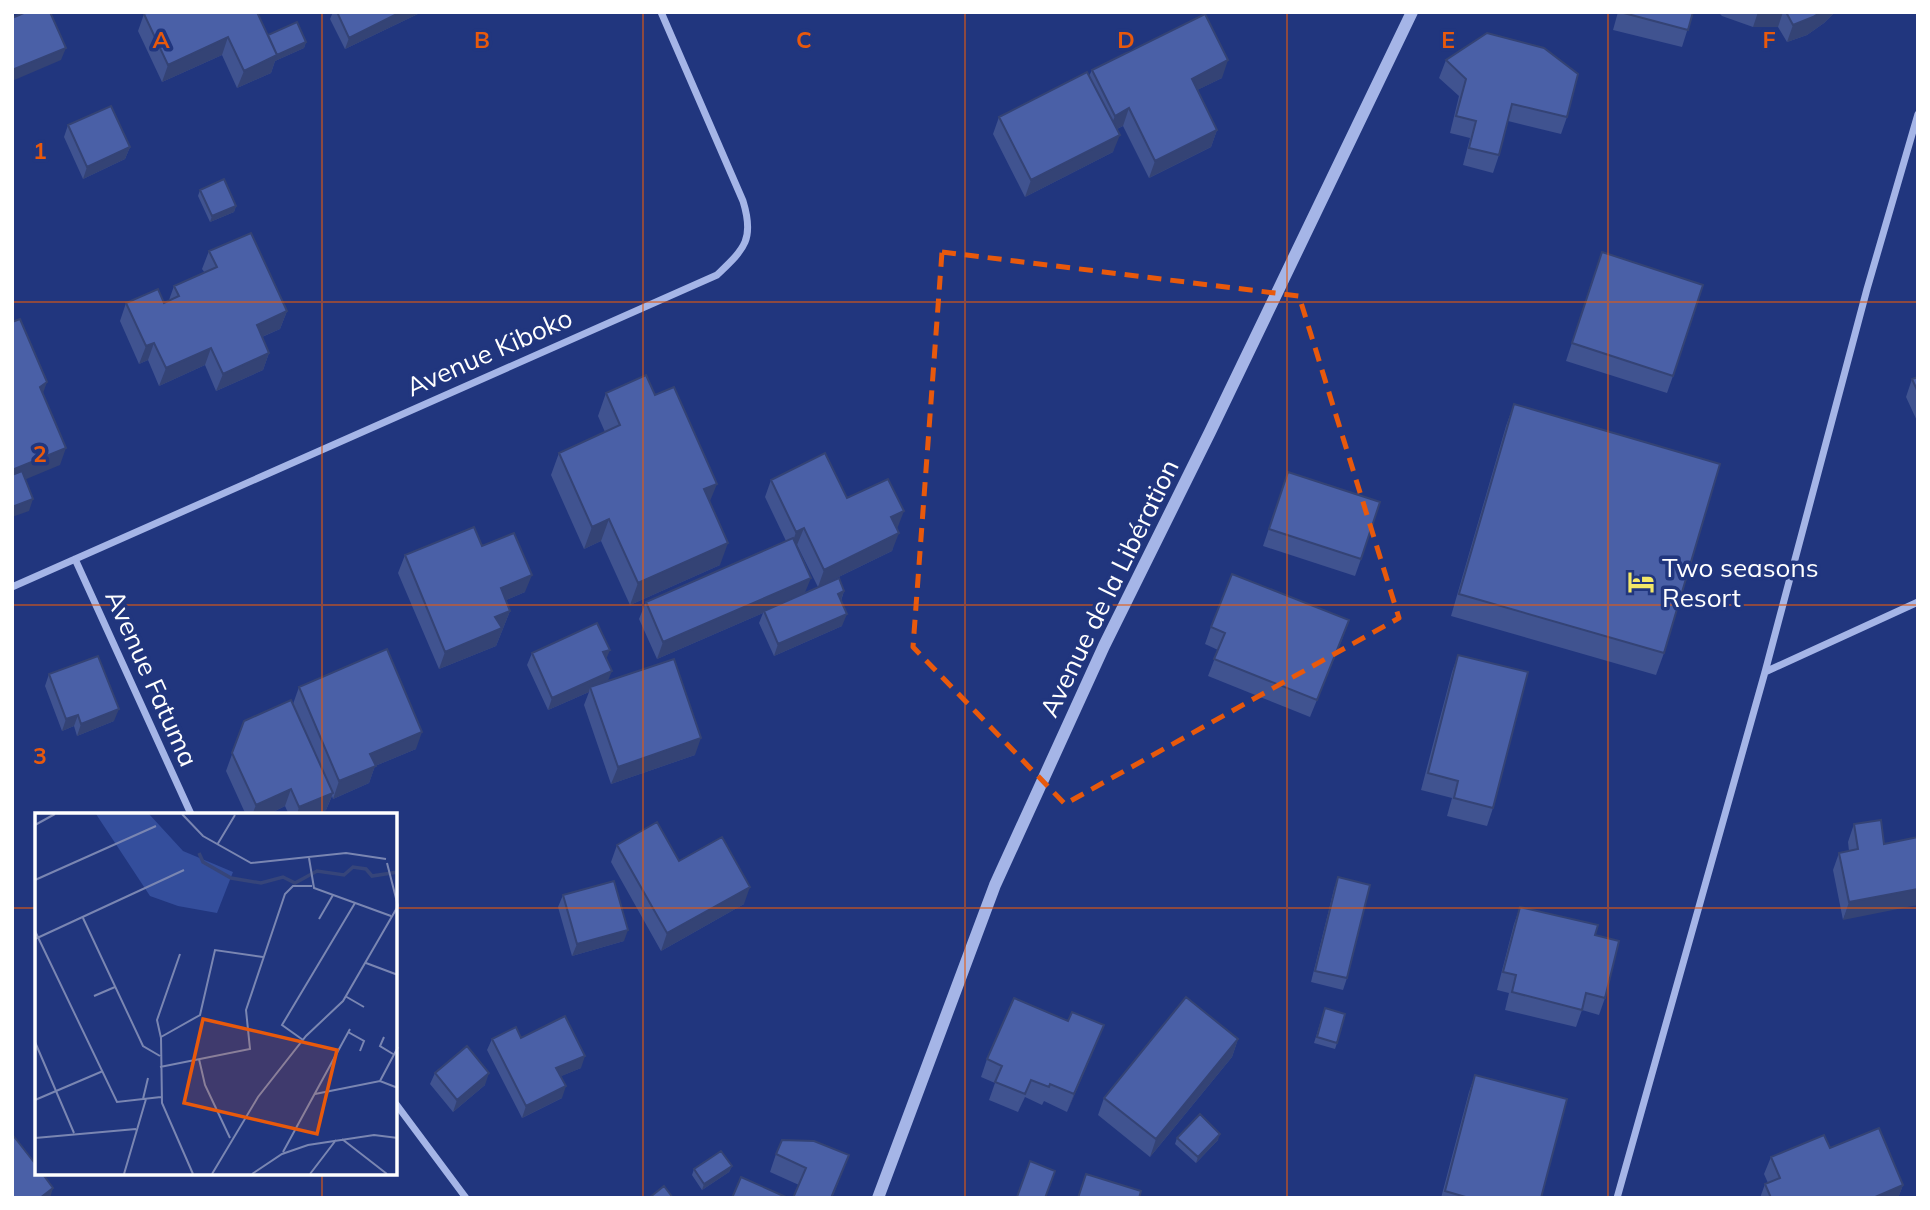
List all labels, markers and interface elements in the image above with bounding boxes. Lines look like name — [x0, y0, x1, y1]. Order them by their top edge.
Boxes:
text: A — [152, 25, 170, 54]
text: B — [474, 25, 490, 54]
text: C — [796, 25, 812, 54]
text: D — [1117, 25, 1135, 54]
text: E — [1441, 25, 1455, 54]
text: F — [1762, 25, 1776, 54]
text: 1 — [33, 136, 47, 165]
street label: Avenue Kiboko — [401, 301, 577, 403]
text: 2 — [33, 439, 47, 468]
street label: Avenue de la Libération — [1032, 454, 1186, 722]
place label: Two seasons Resort — [1662, 551, 1819, 614]
hotel icon: Two seasons Resort — [1626, 567, 1656, 597]
street label: Avenue Fatuma — [98, 585, 206, 771]
text: 3 — [33, 741, 47, 770]
inset map — [35, 813, 397, 1175]

